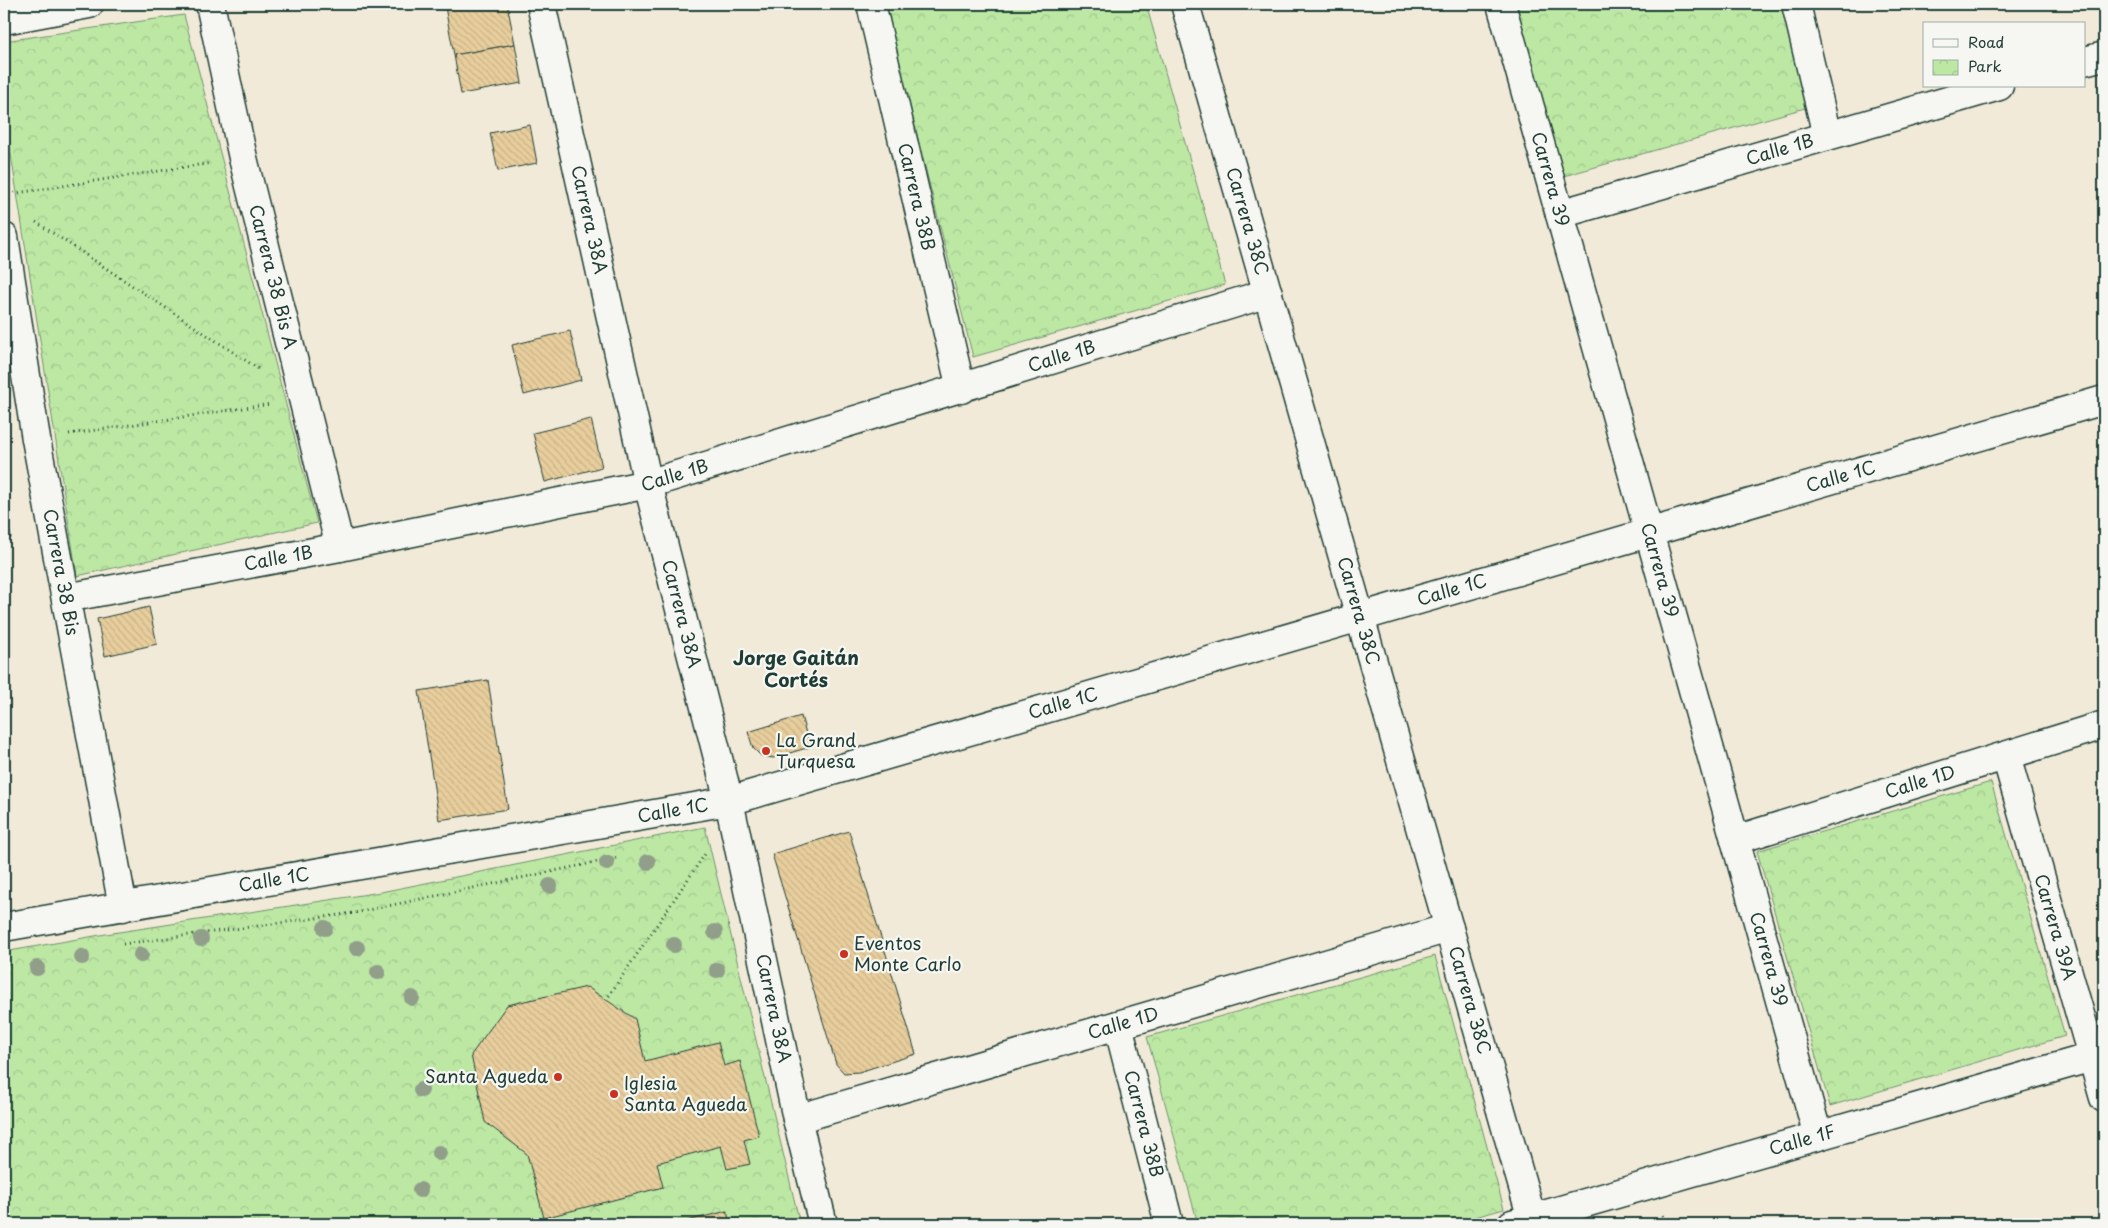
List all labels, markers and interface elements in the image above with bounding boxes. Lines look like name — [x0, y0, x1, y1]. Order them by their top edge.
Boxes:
legend — [1923, 22, 2086, 88]
text: Road — [1968, 30, 2004, 53]
text: Park — [1968, 54, 2002, 77]
street label: Calle 1B — [1742, 126, 1817, 171]
street label: Carrera 39 — [1525, 128, 1578, 229]
street label: Carrera 38B — [892, 140, 943, 253]
street label: Carrera 38A — [565, 162, 616, 276]
street label: Carrera 38C — [1220, 164, 1277, 278]
street label: Carrera 38 Bis A — [243, 201, 305, 352]
street label: Calle 1B — [1024, 332, 1098, 378]
street label: Calle 1B — [638, 451, 711, 497]
street label: Calle 1C — [1802, 452, 1879, 498]
street label: Carrera 38 Bis — [37, 506, 87, 637]
street label: Carrera 39 — [1635, 519, 1687, 620]
street label: Calle 1B — [241, 537, 315, 577]
street label: Carrera 38C — [1331, 553, 1388, 668]
street label: Carrera 38A — [656, 557, 709, 671]
street label: Calle 1C — [1413, 566, 1490, 612]
district label: Jorge Gaitán Cortés — [733, 643, 859, 693]
street label: Calle 1C — [1025, 679, 1101, 725]
place label: La Grand Turquesa — [776, 726, 856, 774]
marker: La Grand Turquesa — [760, 745, 772, 757]
street label: Calle 1D — [1881, 757, 1958, 805]
street label: Calle 1C — [635, 790, 710, 829]
street label: Calle 1C — [236, 859, 311, 898]
street label: Carrera 39A — [2028, 870, 2085, 983]
street label: Carrera 39 — [1744, 908, 1796, 1009]
place label: Eventos Monte Carlo — [854, 929, 961, 977]
street label: Carrera 38C — [1443, 943, 1499, 1057]
marker: Eventos Monte Carlo — [838, 948, 850, 960]
street label: Carrera 38A — [750, 951, 800, 1065]
street label: Calle 1D — [1084, 999, 1162, 1045]
place label: Santa Agueda — [425, 1062, 548, 1089]
street label: Carrera 38B — [1118, 1067, 1171, 1180]
place label: Iglesia Santa Agueda — [624, 1069, 747, 1117]
marker: Santa Agueda — [552, 1071, 564, 1083]
marker: Iglesia Santa Agueda — [608, 1088, 620, 1100]
street label: Calle 1F — [1765, 1117, 1838, 1161]

